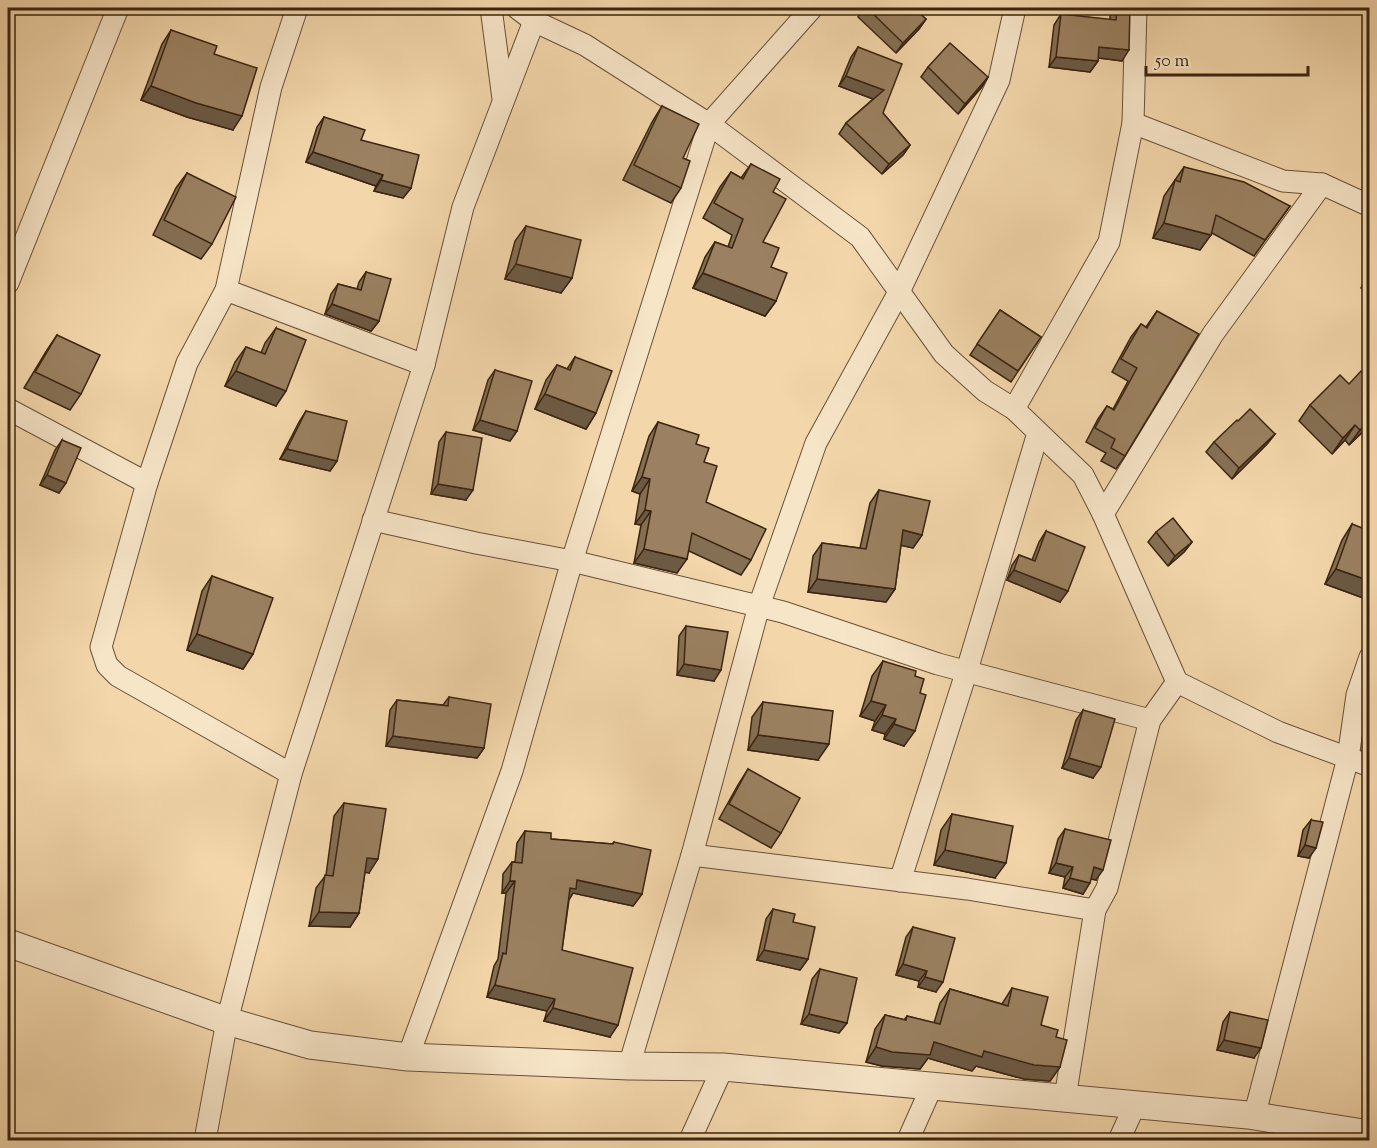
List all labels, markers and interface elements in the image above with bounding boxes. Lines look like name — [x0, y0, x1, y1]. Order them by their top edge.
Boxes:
scale bar — [1146, 39, 1308, 77]
text: 50 m — [1154, 49, 1190, 75]

